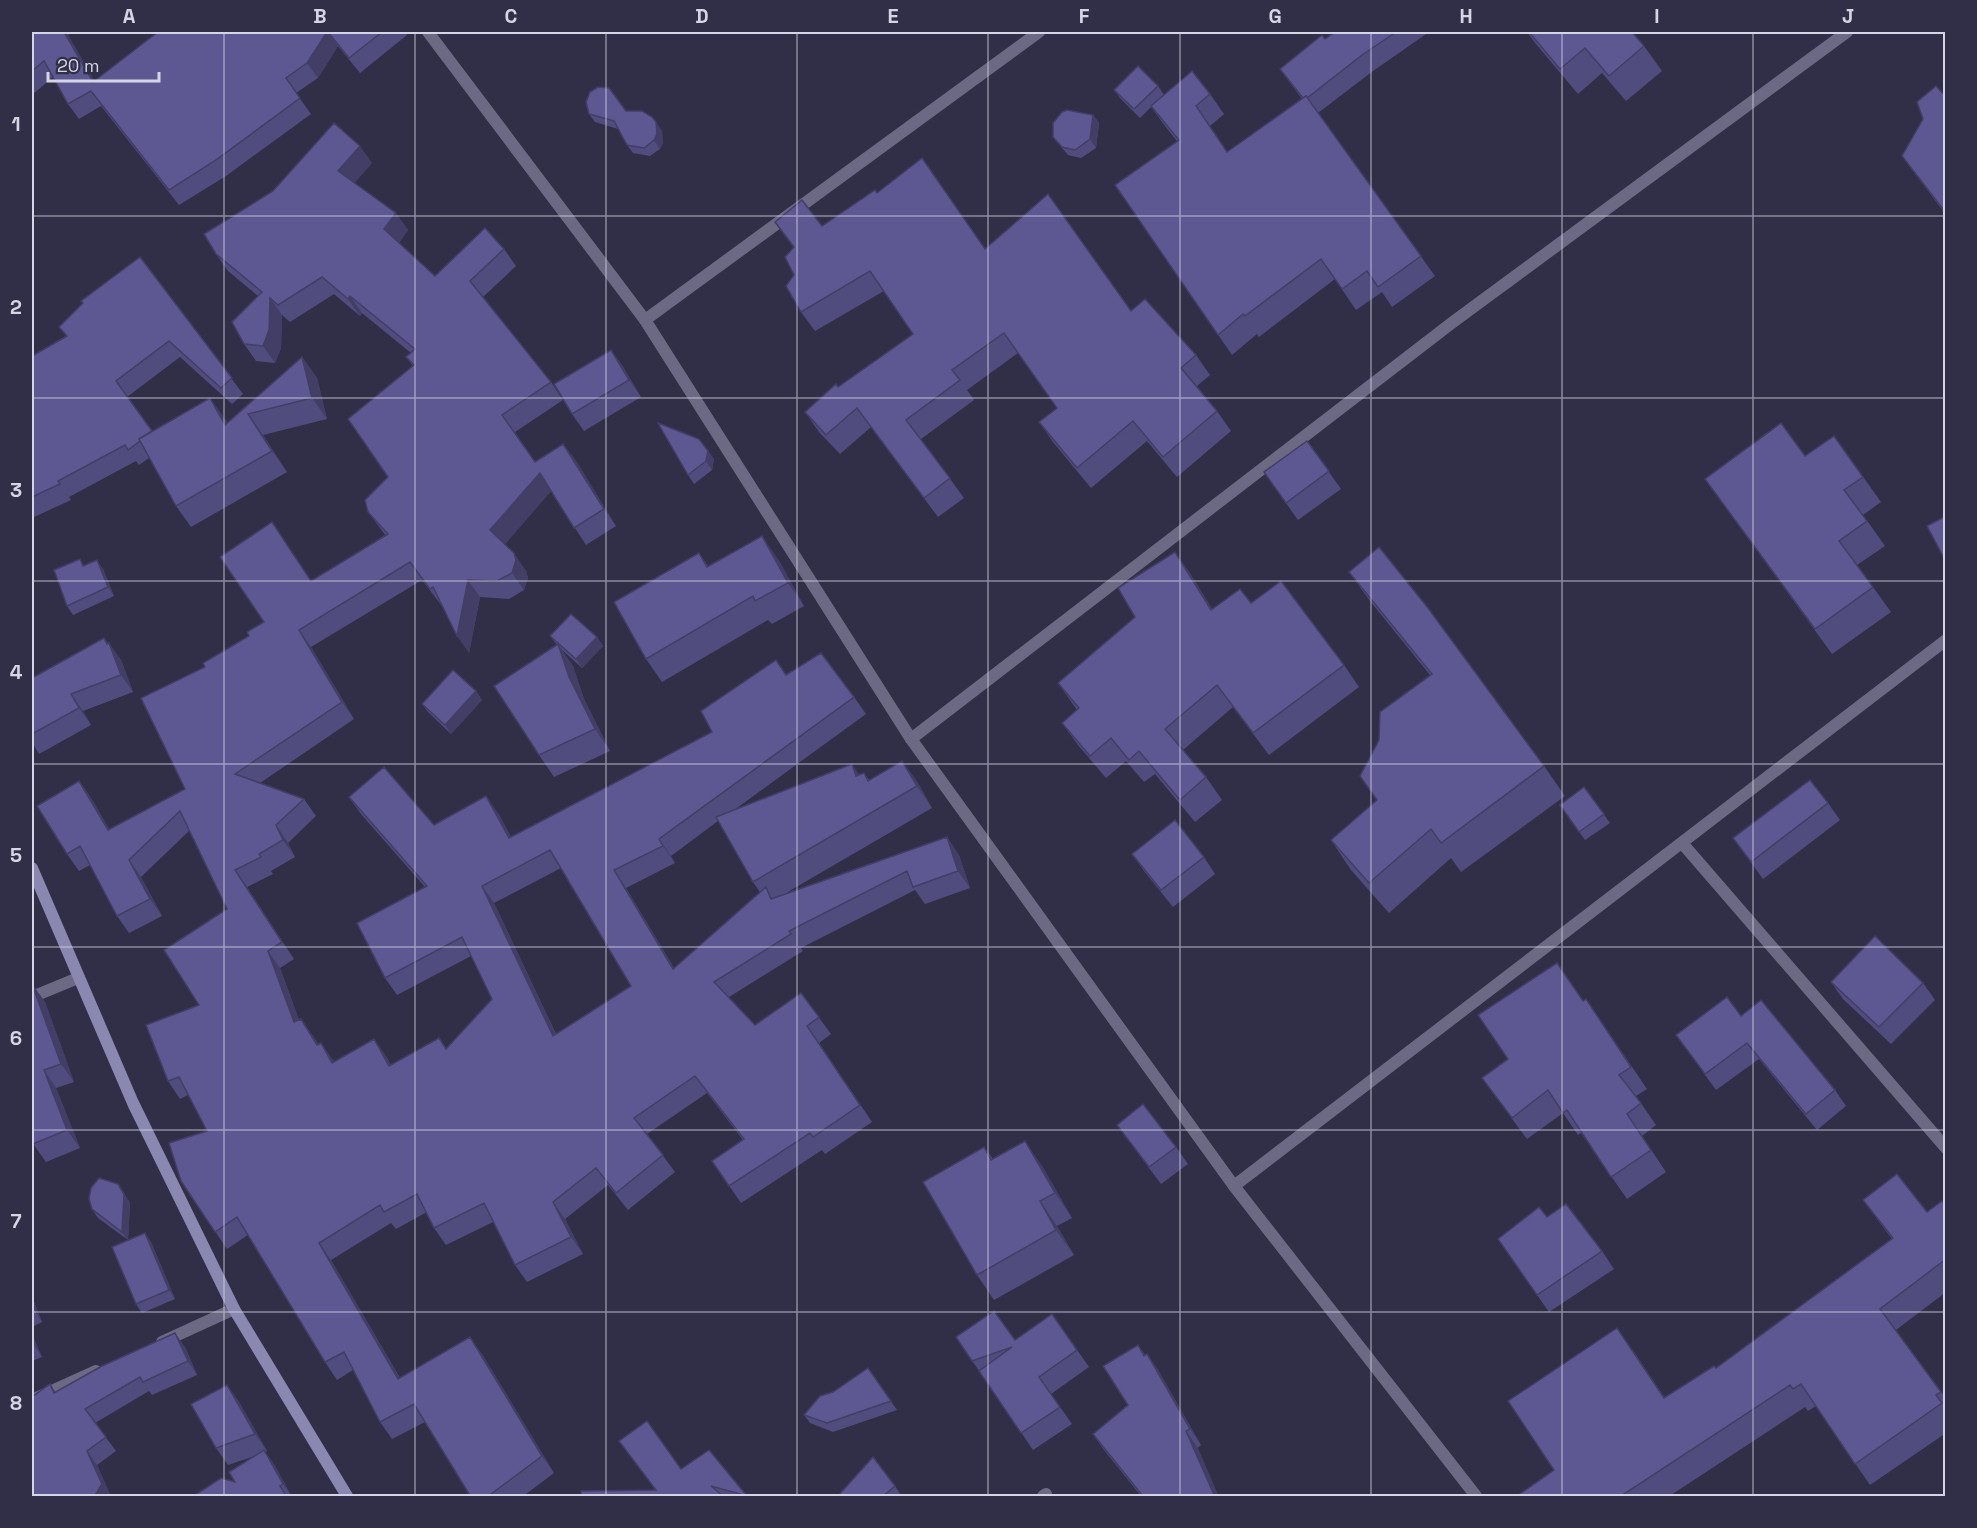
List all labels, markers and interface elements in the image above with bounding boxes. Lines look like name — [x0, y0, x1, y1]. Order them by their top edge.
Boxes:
text: A — [123, 3, 136, 29]
text: B — [313, 3, 327, 29]
text: C — [505, 3, 518, 29]
text: D — [695, 3, 709, 29]
text: E — [887, 3, 899, 29]
text: F — [1079, 3, 1090, 29]
text: G — [1268, 3, 1282, 29]
text: H — [1459, 3, 1473, 29]
text: I — [1654, 3, 1660, 29]
text: J — [1842, 3, 1854, 29]
scale bar — [48, 45, 159, 83]
text: 20 m — [57, 54, 100, 77]
text: 1 — [11, 111, 21, 137]
text: 2 — [10, 294, 22, 320]
text: 3 — [10, 477, 22, 503]
text: 4 — [10, 659, 23, 685]
text: 5 — [10, 842, 22, 868]
text: 6 — [10, 1025, 22, 1051]
text: 7 — [10, 1208, 22, 1234]
text: 8 — [10, 1390, 22, 1416]

